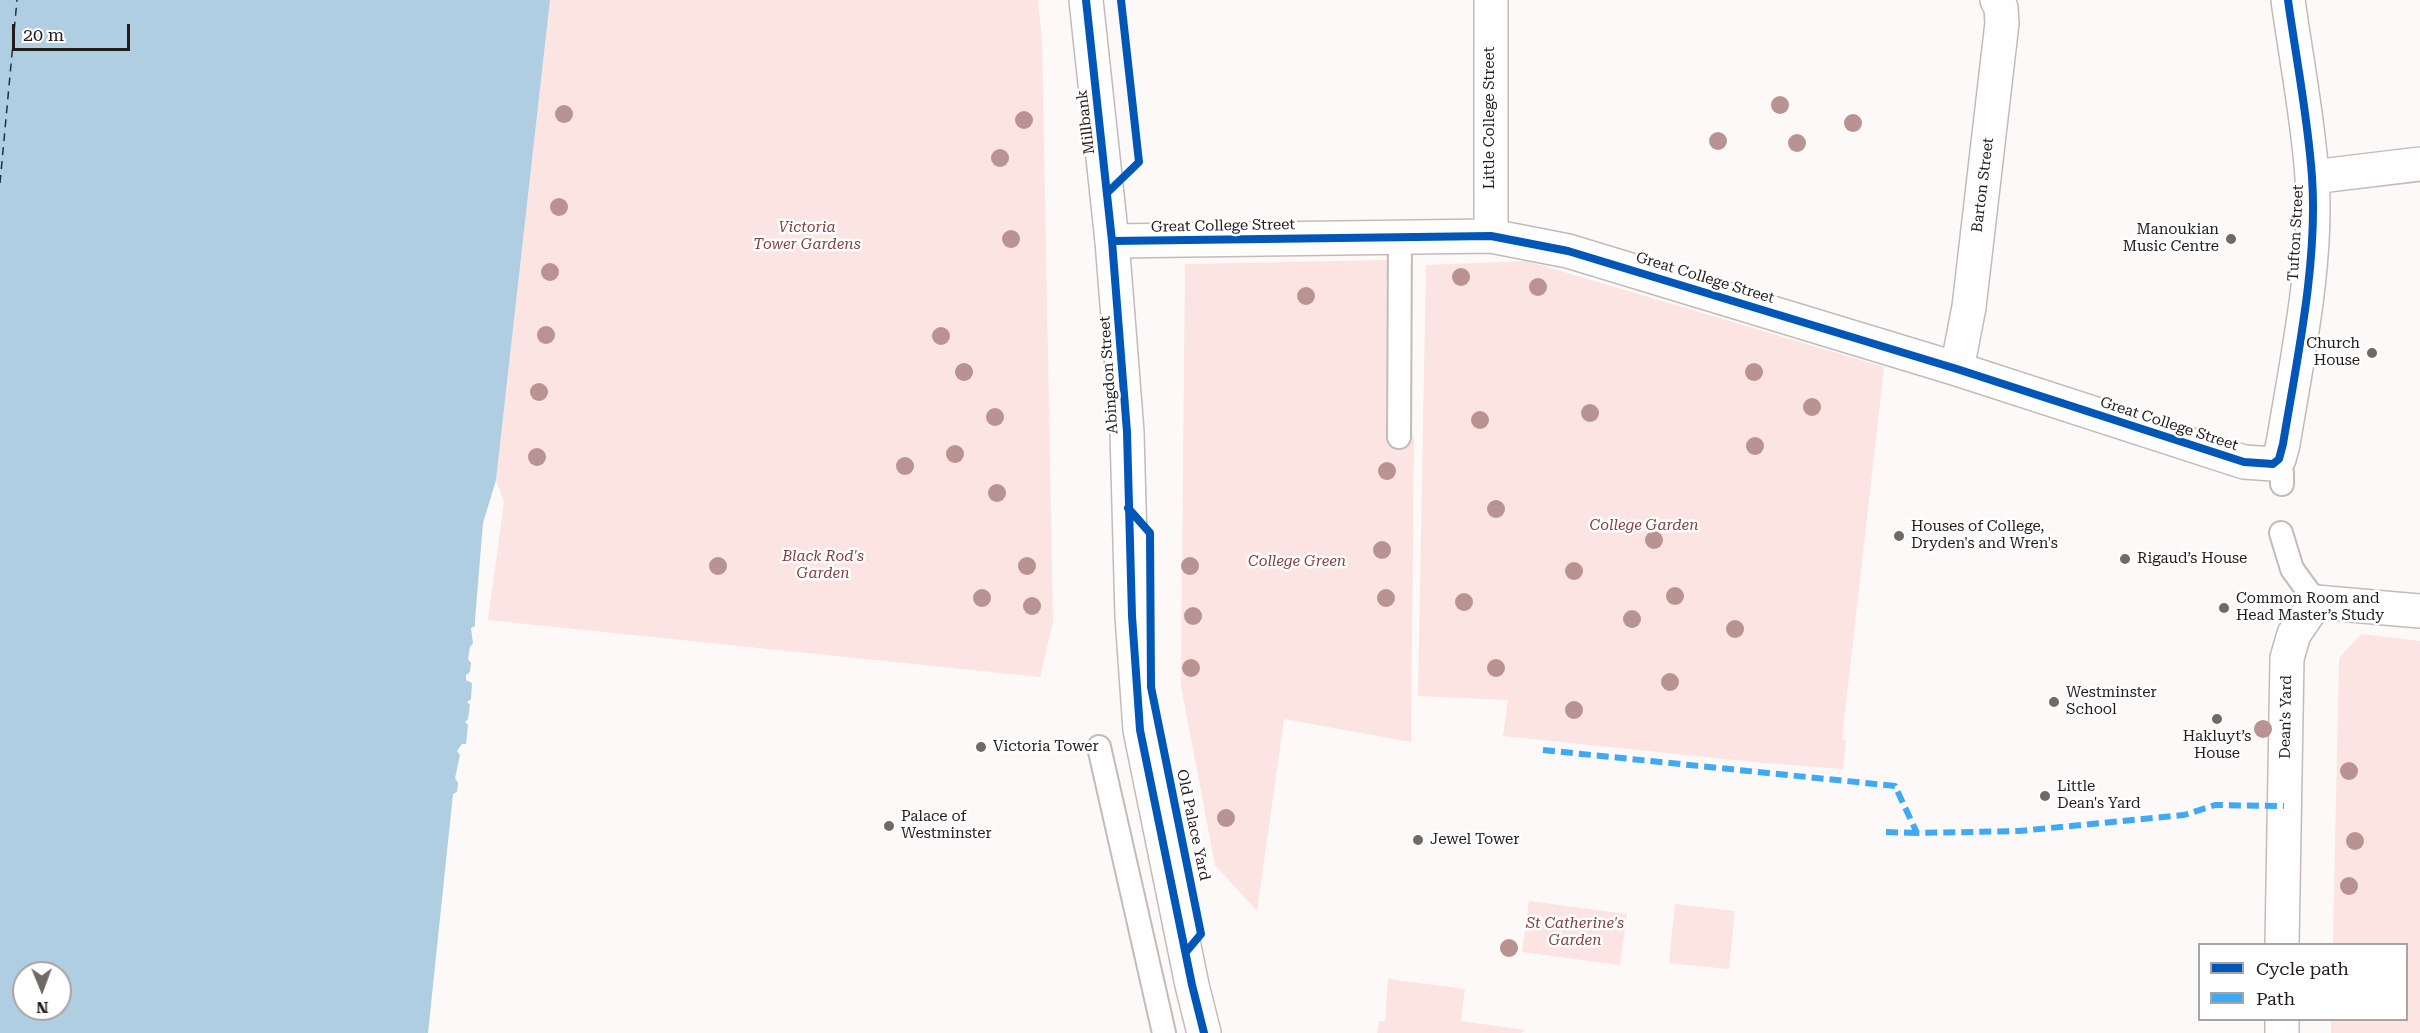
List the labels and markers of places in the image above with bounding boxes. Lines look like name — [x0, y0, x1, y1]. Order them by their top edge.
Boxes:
place label: Manoukian Music Centre — [2123, 221, 2219, 256]
marker: Manoukian Music Centre — [2224, 232, 2238, 246]
place label: Church House — [2306, 335, 2360, 370]
marker: Church House — [2365, 346, 2379, 360]
place label: Houses of College, Dryden's and Wren's — [1911, 518, 2058, 553]
marker: Houses of College, Dryden's and Wren's — [1892, 529, 1906, 543]
place label: Rigaud’s House — [2137, 550, 2247, 568]
marker: Rigaud’s House — [2118, 552, 2132, 566]
place label: Common Room and Head Master’s Study — [2236, 590, 2384, 625]
marker: Common Room and Head Master’s Study — [2217, 601, 2231, 615]
place label: Westminster School — [2066, 684, 2157, 719]
marker: Westminster School — [2047, 695, 2061, 709]
marker: Hakluyt’s House — [2210, 712, 2224, 726]
place label: Hakluyt’s House — [2183, 728, 2251, 763]
place label: Victoria Tower — [993, 738, 1099, 756]
marker: Victoria Tower — [974, 740, 988, 754]
place label: Little Dean's Yard — [2057, 778, 2141, 813]
marker: Little Dean's Yard — [2038, 789, 2052, 803]
place label: Palace of Westminster — [901, 808, 992, 843]
marker: Palace of Westminster — [882, 819, 896, 833]
place label: Jewel Tower — [1430, 831, 1519, 849]
marker: Jewel Tower — [1411, 833, 1425, 847]

